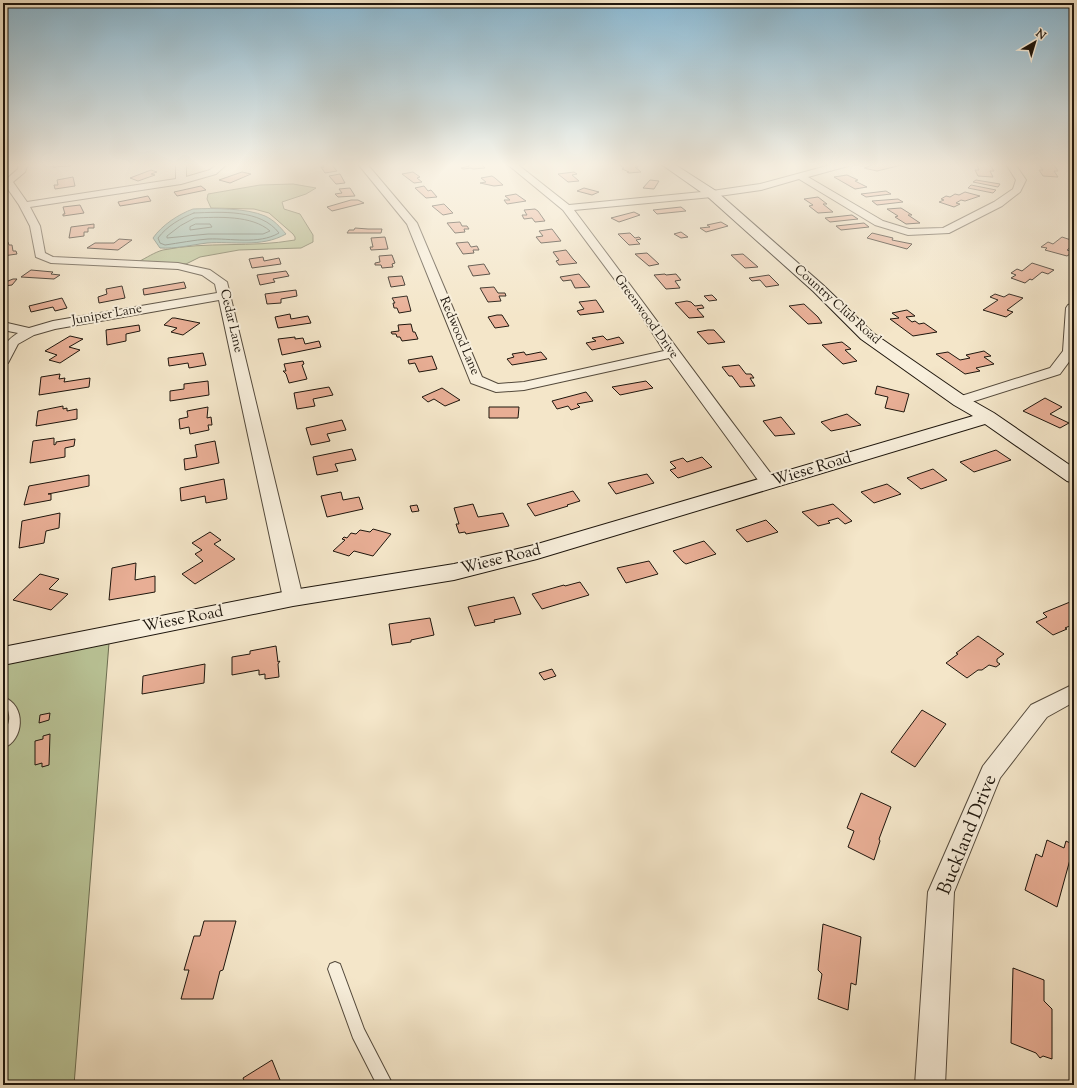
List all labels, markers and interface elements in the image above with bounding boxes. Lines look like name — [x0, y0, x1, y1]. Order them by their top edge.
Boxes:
north arrow — [1015, 22, 1055, 62]
text: N — [1031, 25, 1049, 44]
street label: Country Club Road — [790, 261, 885, 349]
street label: Greenwood Drive — [609, 271, 683, 363]
street label: Cedar Lane — [215, 288, 247, 354]
street label: Redwood Lane — [434, 294, 484, 378]
street label: Juniper Lane — [70, 300, 143, 330]
street label: Wiese Road — [769, 447, 855, 493]
street label: Wiese Road — [458, 539, 544, 581]
street label: Wiese Road — [141, 601, 225, 639]
street label: Buckland Drive — [932, 771, 1004, 899]

